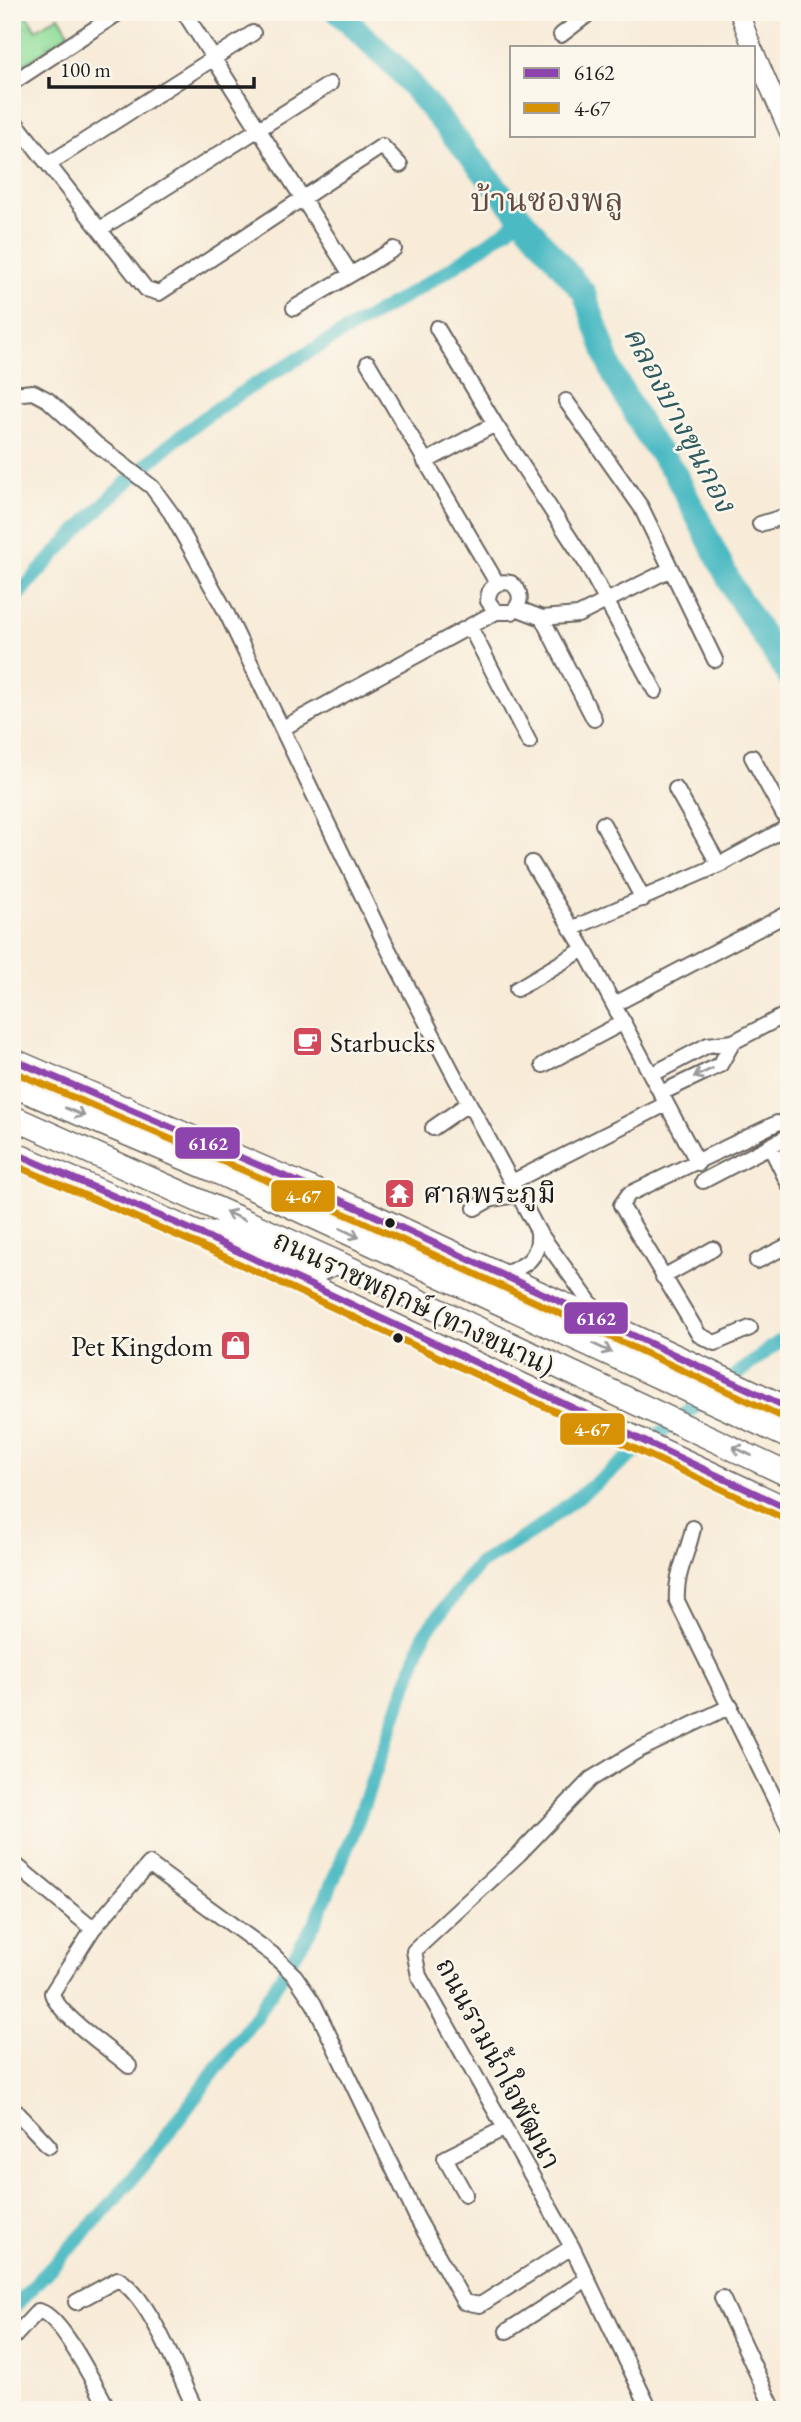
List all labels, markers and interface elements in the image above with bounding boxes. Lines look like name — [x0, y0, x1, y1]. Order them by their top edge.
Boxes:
scale bar — [49, 46, 254, 90]
legend — [510, 46, 756, 136]
text: 100 m — [60, 56, 111, 83]
text: 6162 — [574, 59, 614, 86]
text: 4-67 — [574, 95, 611, 122]
district label: บ้านซองพลู — [470, 179, 624, 221]
water label: คลองบางขุนกอง — [615, 319, 746, 520]
place label: Starbucks — [330, 1024, 435, 1060]
cafe icon: Starbucks — [290, 1025, 324, 1059]
one-way arrow — [693, 1067, 714, 1080]
one-way arrow — [64, 1106, 85, 1119]
line badge: 6162 — [174, 1126, 241, 1160]
text: 6162 — [188, 1131, 228, 1156]
place label: ศาลพระภูมิ — [423, 1175, 556, 1212]
temple icon: ศาลพระภูมิ — [383, 1176, 417, 1210]
line badge: 4-67 — [270, 1179, 336, 1213]
text: 4-67 — [285, 1184, 322, 1209]
one-way arrow — [225, 1209, 246, 1222]
unlabelled marker — [383, 1216, 397, 1230]
street label: ถนนราชพฤกษ์ (ทางขนาน) — [268, 1221, 560, 1383]
one-way arrow — [339, 1227, 361, 1240]
line badge: 6162 — [563, 1301, 629, 1335]
text: 6162 — [576, 1306, 616, 1331]
place label: Pet Kingdom — [71, 1328, 213, 1364]
shop icon: Pet Kingdom — [219, 1329, 253, 1363]
unlabelled marker — [391, 1331, 405, 1345]
one-way arrow — [591, 1342, 612, 1355]
line badge: 4-67 — [559, 1412, 626, 1446]
text: 4-67 — [574, 1417, 611, 1442]
one-way arrow — [732, 1444, 753, 1458]
street label: ถนนรวมน้ำใจพัฒนา — [428, 1950, 572, 2175]

